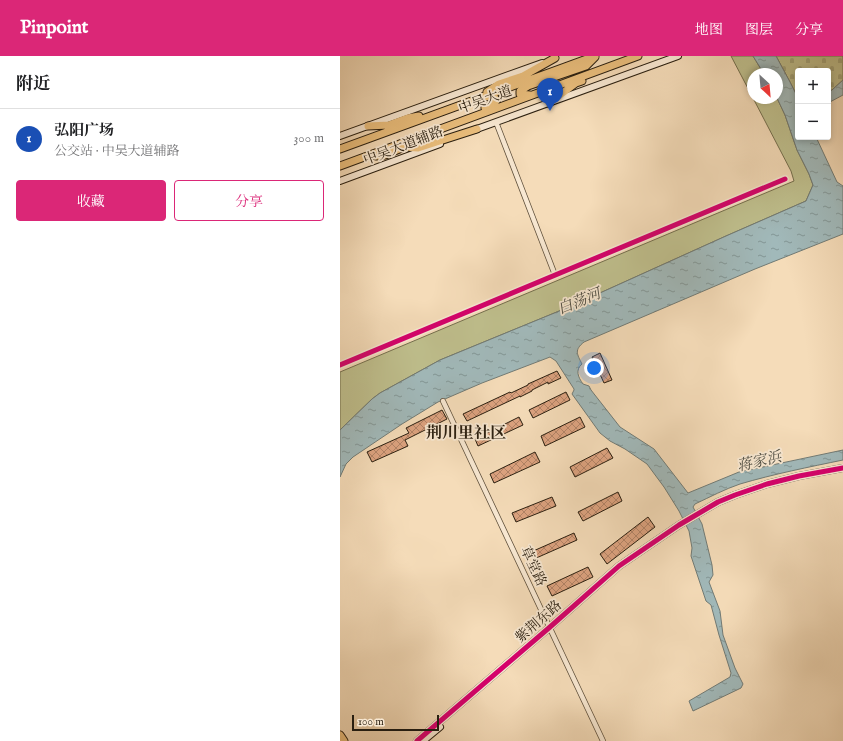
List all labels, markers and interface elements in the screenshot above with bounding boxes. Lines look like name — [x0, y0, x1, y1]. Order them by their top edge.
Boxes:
text: Pinpoint — [20, 16, 88, 40]
text: 地图 — [695, 21, 723, 39]
text: 图层 — [745, 21, 773, 39]
text: 分享 — [795, 21, 823, 39]
north arrow — [747, 68, 783, 104]
map controls — [795, 68, 831, 140]
button: + — [795, 68, 831, 104]
text: 附近 — [16, 74, 50, 95]
pin: 1 — [537, 78, 563, 111]
street label: 中吴大道 — [456, 82, 515, 118]
button: − — [795, 104, 831, 140]
text: 弘阳广场 — [54, 121, 114, 140]
street label: 中吴大道辅路 — [361, 122, 446, 169]
text: 1 — [27, 130, 31, 147]
text: 300 m — [293, 130, 324, 147]
text: 公交站 · 中吴大道辅路 — [54, 143, 180, 160]
button: 收藏 — [16, 180, 166, 221]
button: 分享 — [174, 180, 324, 221]
water label: 白荡河 — [555, 283, 606, 319]
your location — [584, 358, 604, 378]
district label: 荆川里社区 — [426, 424, 506, 444]
water label: 蒋家浜 — [735, 447, 784, 476]
street label: 草堂路 — [516, 544, 550, 589]
street label: 紫荆东路 — [512, 597, 566, 647]
scale bar — [352, 713, 439, 732]
text: 100 m — [358, 715, 384, 729]

